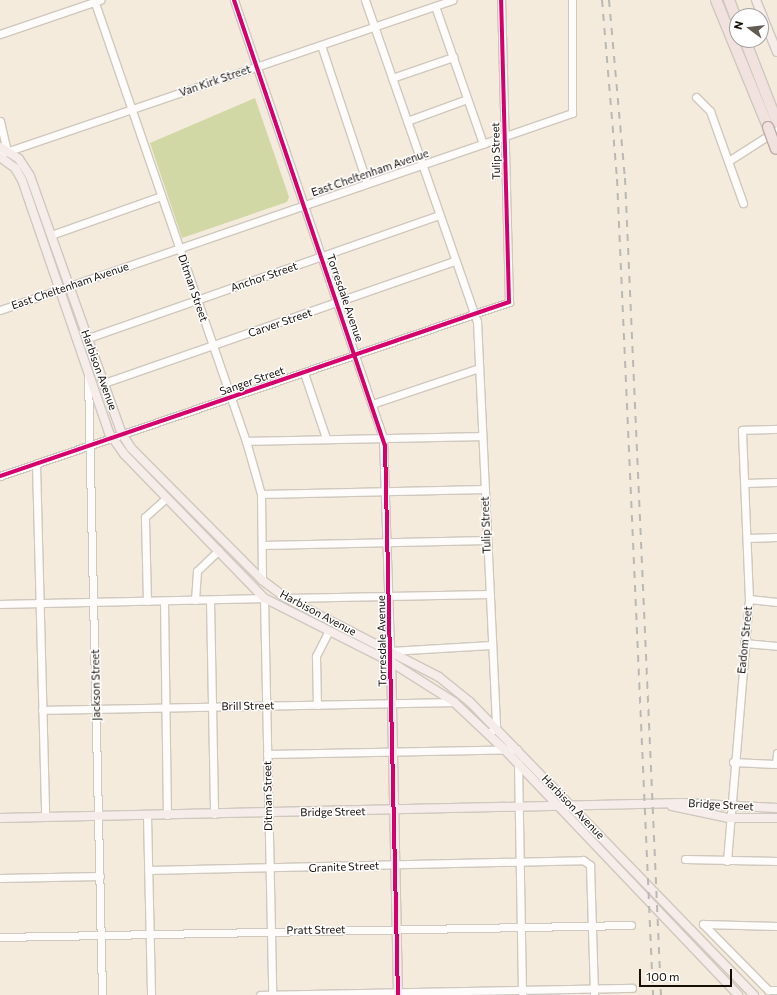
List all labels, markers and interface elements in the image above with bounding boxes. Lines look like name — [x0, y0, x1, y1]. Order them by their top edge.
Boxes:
north arrow — [729, 8, 769, 48]
text: N — [731, 19, 745, 31]
street label: Van Kirk Street — [177, 63, 253, 99]
street label: Tulip Street — [489, 122, 503, 180]
street label: East Cheltenham Avenue — [310, 147, 430, 199]
street label: Ditman Street — [175, 253, 211, 323]
street label: Torresdale Avenue — [324, 253, 366, 343]
street label: Anchor Street — [229, 259, 299, 295]
street label: East Cheltenham Avenue — [10, 260, 130, 312]
street label: Carver Street — [246, 306, 314, 340]
street label: Harbison Avenue — [78, 328, 120, 412]
street label: Sanger Street — [218, 364, 286, 398]
street label: Tulip Street — [478, 496, 494, 554]
street label: Harbison Avenue — [278, 587, 358, 639]
street label: Torresdale Avenue — [375, 595, 389, 687]
street label: Eadom Street — [735, 605, 755, 675]
street label: Jackson Street — [89, 649, 103, 721]
street label: Brill Street — [221, 699, 275, 713]
street label: Ditman Street — [261, 761, 275, 831]
street label: Harbison Avenue — [539, 772, 607, 842]
street label: Bridge Street — [688, 797, 754, 813]
street label: Bridge Street — [300, 805, 366, 819]
street label: Granite Street — [308, 859, 380, 875]
street label: Pratt Street — [286, 923, 346, 937]
scale bar — [641, 961, 734, 987]
text: 100 m — [646, 969, 680, 983]

